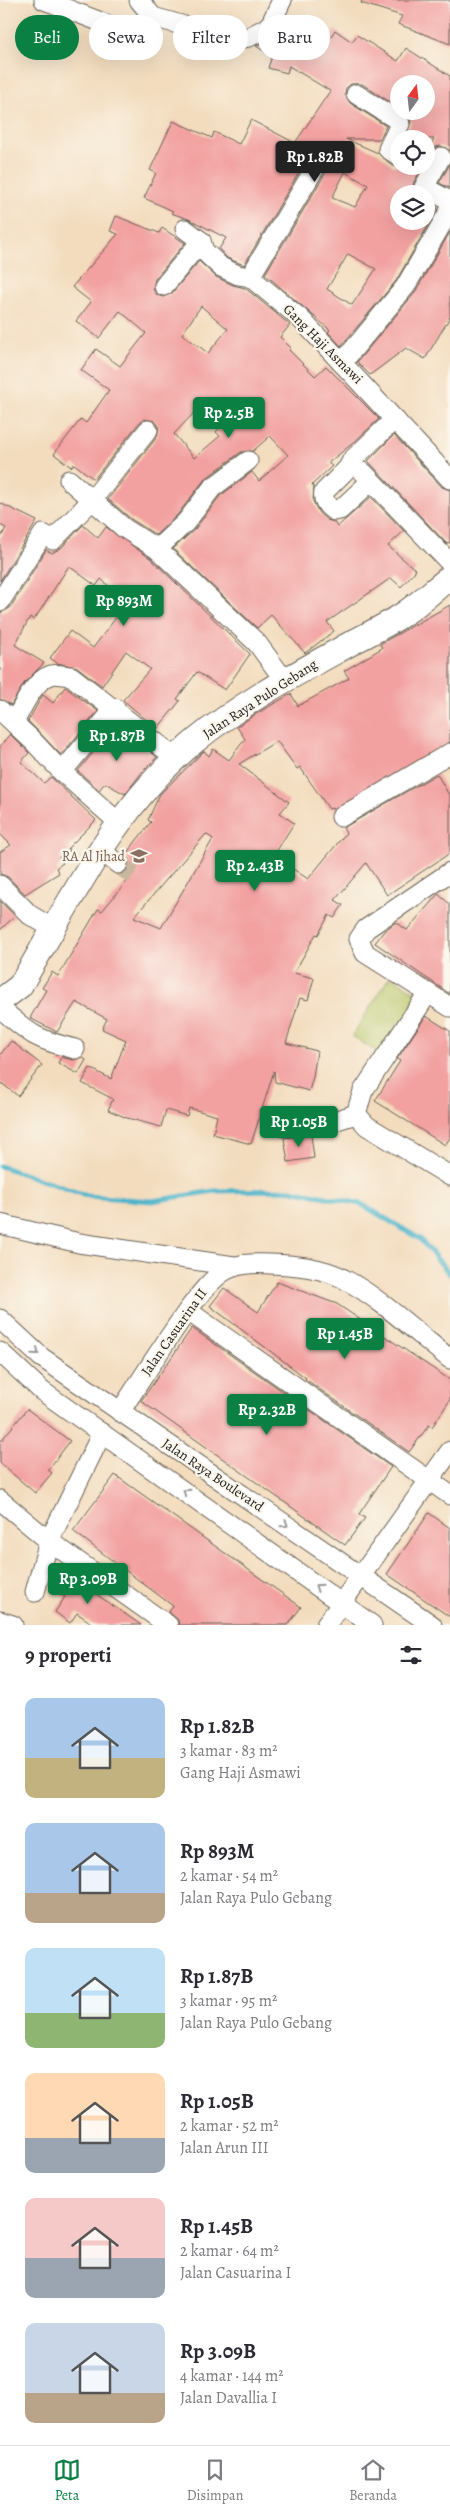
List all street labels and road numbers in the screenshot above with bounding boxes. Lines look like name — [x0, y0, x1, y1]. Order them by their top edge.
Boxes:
street label: Gang Haji Asmawi — [279, 300, 367, 388]
street label: Jalan Raya Pulo Gebang — [199, 655, 321, 743]
street label: Jalan Casuarina II — [137, 1285, 211, 1379]
street label: Jalan Raya Boulevard — [159, 1434, 268, 1516]

